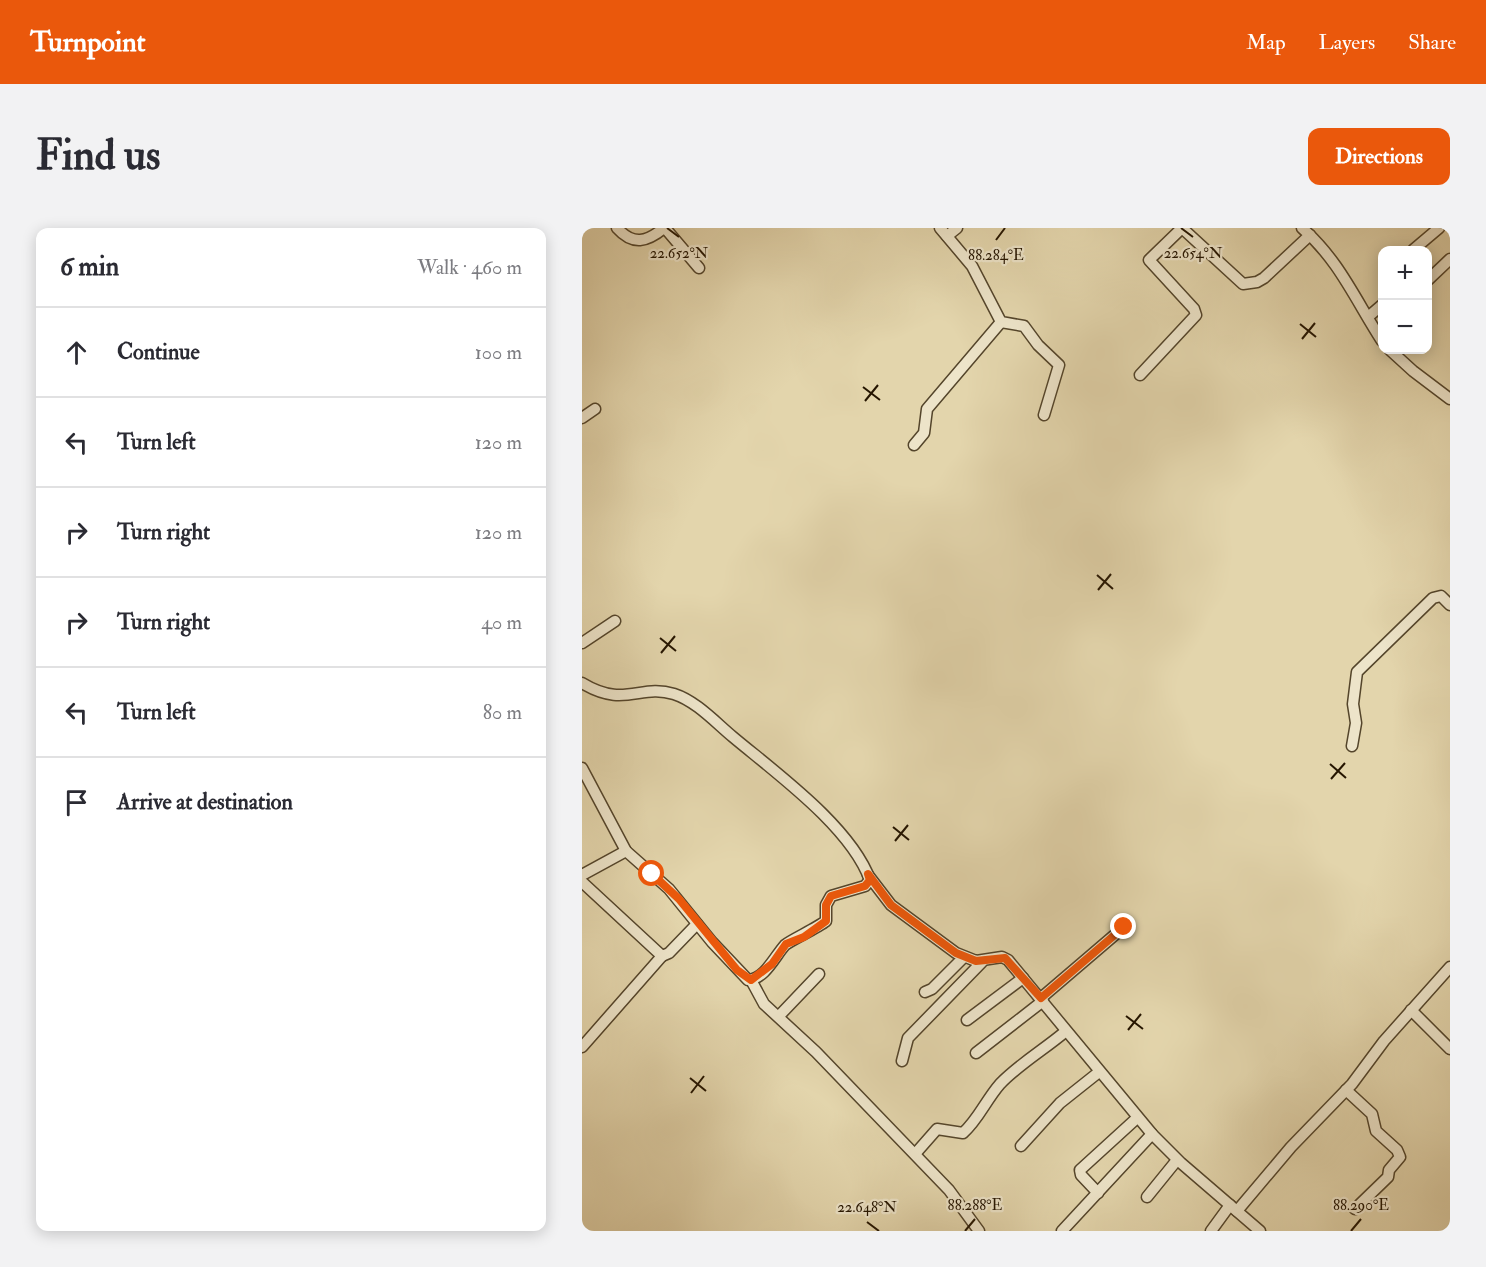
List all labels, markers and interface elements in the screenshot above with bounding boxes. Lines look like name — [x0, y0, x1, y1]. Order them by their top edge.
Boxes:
text: Turnpoint — [30, 25, 146, 60]
text: Map — [1246, 29, 1286, 56]
text: Layers — [1319, 29, 1375, 56]
text: Share — [1408, 29, 1456, 56]
button: Directions — [1308, 128, 1450, 185]
text: Find us — [36, 130, 160, 182]
text: 22.652°N — [650, 244, 709, 263]
text: 22.654°N — [1164, 244, 1223, 263]
text: 88.284°E — [968, 246, 1024, 265]
map controls — [1378, 246, 1432, 354]
button: + — [1378, 246, 1432, 300]
text: 6 min — [60, 251, 119, 283]
text: Walk · 460 m — [417, 255, 522, 280]
button: − — [1378, 300, 1432, 354]
icon: ahead — [60, 336, 93, 369]
text: Continue — [117, 338, 200, 366]
text: 100 m — [475, 340, 522, 365]
icon: left — [60, 426, 93, 459]
text: Turn left — [117, 428, 196, 456]
text: 120 m — [475, 430, 522, 455]
icon: right — [60, 516, 93, 549]
text: Turn right — [117, 518, 210, 546]
text: 120 m — [475, 520, 522, 545]
icon: right — [60, 606, 93, 639]
text: Turn right — [117, 608, 210, 636]
text: 40 m — [481, 610, 522, 635]
icon: left — [60, 696, 93, 729]
text: Turn left — [117, 698, 196, 726]
text: 80 m — [483, 700, 522, 725]
icon: arrive — [60, 786, 93, 819]
text: Arrive at destination — [117, 788, 293, 816]
route start — [638, 860, 664, 886]
route end — [1110, 913, 1136, 939]
text: 88.288°E — [948, 1196, 1003, 1215]
text: 88.290°E — [1333, 1196, 1389, 1215]
text: 22.648°N — [837, 1198, 897, 1217]

